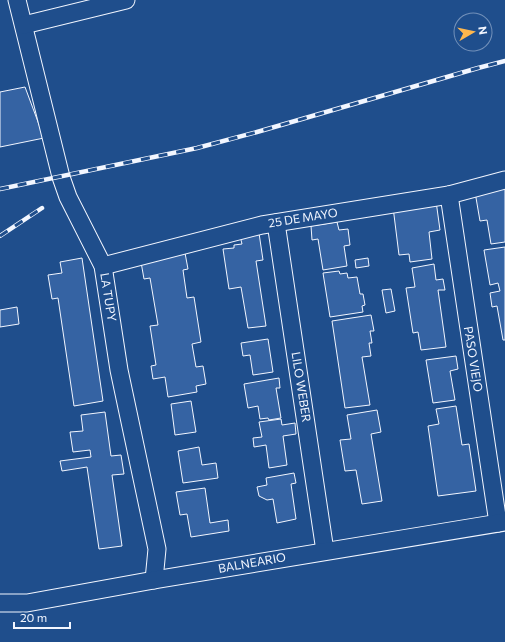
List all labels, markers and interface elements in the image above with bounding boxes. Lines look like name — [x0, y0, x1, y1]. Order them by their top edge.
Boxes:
north arrow — [453, 12, 493, 52]
text: N — [476, 25, 490, 35]
street label: 25 DE MAYO — [267, 205, 339, 229]
street label: LA TUPY — [98, 272, 120, 322]
street label: PASO VIEJO — [461, 325, 486, 393]
street label: LILO WEBER — [290, 351, 314, 423]
street label: BALNEARIO — [217, 549, 287, 575]
scale bar — [14, 604, 70, 630]
text: 20 m — [20, 610, 47, 624]

